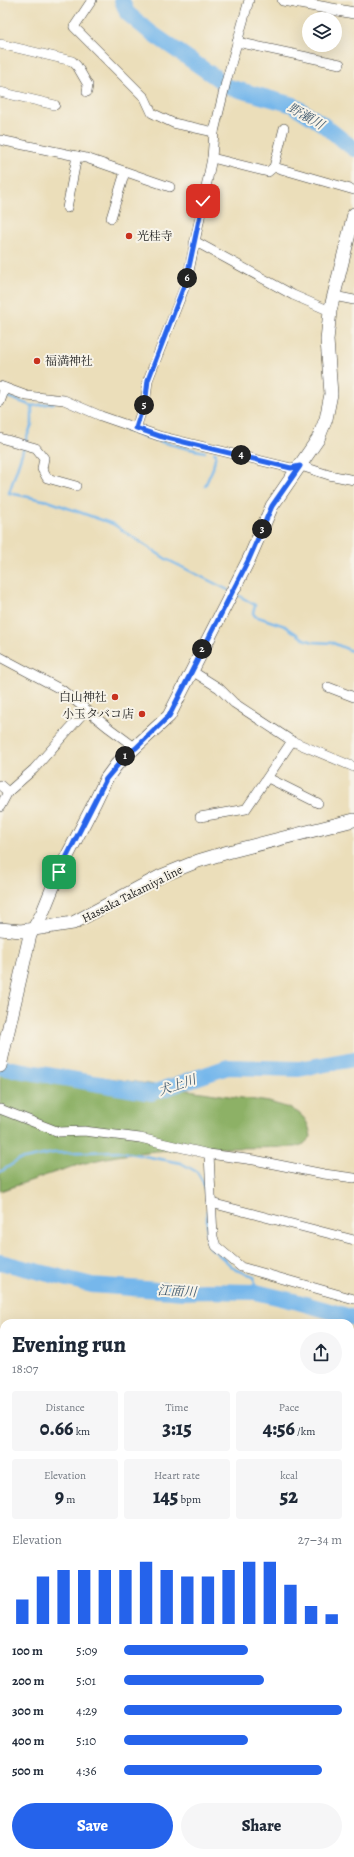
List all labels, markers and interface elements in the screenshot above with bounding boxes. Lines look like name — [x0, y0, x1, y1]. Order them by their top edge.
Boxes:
map controls — [302, 12, 342, 52]
button: layers — [302, 12, 342, 52]
water label: 野瀬川 — [285, 99, 329, 134]
pin — [186, 184, 220, 218]
icon: check — [192, 190, 214, 212]
place label: 光桂寺 — [137, 228, 173, 244]
marker: 光桂寺 — [124, 231, 134, 241]
pin: 6 — [177, 268, 197, 288]
text: 6 — [184, 270, 190, 285]
place label: 福満神社 — [45, 353, 93, 369]
marker: 福満神社 — [32, 356, 42, 366]
pin: 5 — [134, 395, 154, 415]
text: 5 — [142, 397, 146, 412]
pin: 4 — [231, 445, 251, 465]
text: 4 — [238, 447, 244, 462]
pin: 3 — [252, 519, 272, 539]
text: 3 — [260, 521, 264, 536]
pin: 2 — [192, 639, 212, 659]
text: 2 — [199, 641, 205, 656]
place label: 白山神社 — [59, 689, 107, 705]
marker: 白山神社 — [110, 692, 120, 702]
place label: 小玉タバコ店 — [62, 706, 134, 722]
marker: 小玉タバコ店 — [137, 709, 147, 719]
pin: 1 — [115, 746, 135, 766]
text: 1 — [123, 748, 127, 763]
pin — [42, 855, 76, 889]
icon: arrive — [48, 861, 70, 883]
street label: Hassaka Takamiya line — [79, 862, 185, 926]
water label: 犬上川 — [156, 1070, 200, 1099]
water label: 江面川 — [157, 1281, 199, 1301]
text: Evening run — [12, 1330, 126, 1360]
button: share — [300, 1332, 342, 1374]
text: 18:07 — [12, 1360, 38, 1377]
text: Distance — [45, 1400, 85, 1415]
text: Time — [166, 1400, 188, 1415]
text: Pace — [279, 1400, 299, 1415]
text: 0.66 — [40, 1415, 73, 1442]
text: 3:15 — [162, 1415, 192, 1442]
text: 4:56 — [263, 1415, 295, 1442]
text: km — [73, 1424, 90, 1439]
text: /km — [295, 1424, 315, 1439]
text: Elevation — [44, 1468, 86, 1483]
text: Heart rate — [154, 1468, 200, 1483]
text: kcal — [280, 1468, 298, 1483]
text: 9 — [55, 1483, 64, 1510]
text: 145 — [153, 1483, 178, 1510]
text: 52 — [280, 1483, 298, 1510]
text: m — [64, 1492, 75, 1507]
text: bpm — [178, 1492, 201, 1507]
text: Elevation — [12, 1531, 62, 1548]
text: 27–34 m — [298, 1531, 342, 1548]
text: 100 m — [12, 1642, 43, 1659]
text: 5:09 — [76, 1642, 98, 1659]
text: 200 m — [12, 1672, 45, 1689]
text: 5:01 — [76, 1672, 96, 1689]
text: 300 m — [12, 1702, 44, 1719]
text: 4:29 — [76, 1702, 97, 1719]
text: 400 m — [12, 1732, 44, 1749]
text: 5:10 — [76, 1732, 96, 1749]
text: 500 m — [12, 1762, 44, 1779]
text: 4:36 — [76, 1762, 96, 1779]
button: Save — [12, 1803, 173, 1849]
button: Share — [181, 1803, 342, 1849]

